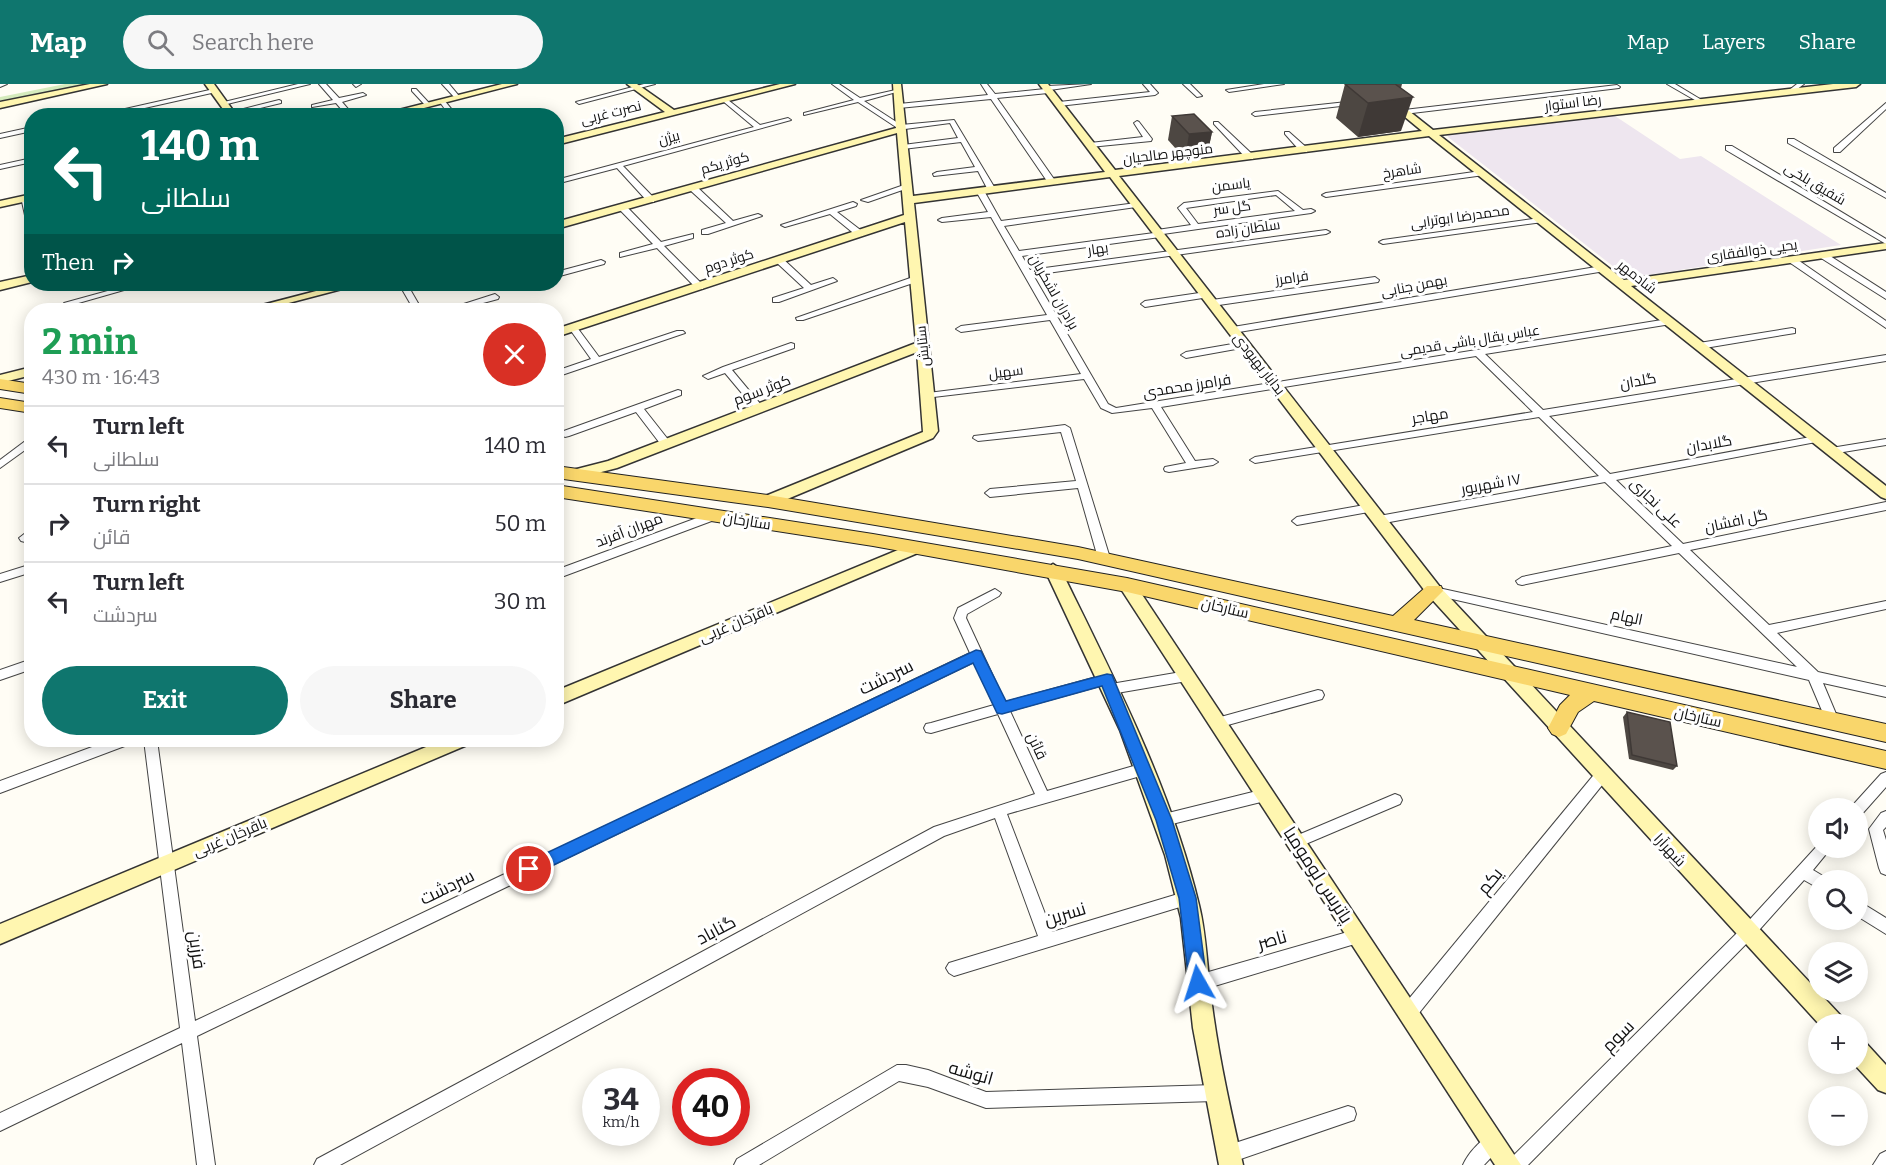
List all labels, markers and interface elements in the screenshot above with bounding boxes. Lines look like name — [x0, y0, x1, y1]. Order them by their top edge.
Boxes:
search box — [123, 15, 543, 69]
text: Map — [30, 26, 87, 59]
icon: search — [144, 26, 177, 59]
text: Search here — [192, 29, 314, 56]
text: Map — [1627, 29, 1669, 55]
text: Layers — [1702, 29, 1766, 55]
text: Share — [1799, 29, 1856, 55]
street label: رضا استوار — [1543, 91, 1602, 115]
street label: نصرت غربی — [579, 97, 643, 129]
text: 140 m — [141, 121, 259, 171]
street label: بیژن — [656, 127, 682, 149]
icon: left — [42, 132, 120, 210]
street label: منوچهر صالحیان — [1122, 140, 1214, 169]
street label: کوثر یکم — [699, 148, 752, 179]
street label: شفیق بلخی — [1781, 159, 1849, 209]
street label: شاهرخ — [1381, 160, 1423, 182]
street label: یاسمن — [1211, 174, 1251, 196]
text: سلطانی — [141, 182, 231, 214]
street label: گل سر — [1211, 197, 1252, 219]
street label: محمدرضا ابوترابی — [1409, 202, 1511, 232]
street label: سلطان زاده — [1215, 216, 1281, 242]
street label: یحیی ذوالفقاری — [1705, 236, 1799, 266]
street label: بهار — [1086, 239, 1109, 259]
street label: کوثر دوم — [702, 245, 756, 278]
icon: right — [106, 246, 139, 279]
text: Then — [42, 249, 94, 276]
street label: برادران لشکریان — [1026, 251, 1082, 333]
street label: شادمهر — [1613, 256, 1660, 298]
street label: فرامرز — [1273, 267, 1310, 289]
street label: بهمن جنابی — [1379, 271, 1449, 301]
text: 2 min — [42, 320, 138, 364]
street label: عباس بقال باشی قدیمی — [1399, 322, 1541, 360]
button: close — [483, 323, 546, 386]
street label: ستایش — [912, 325, 934, 367]
street label: بدایار بهبودی — [1230, 330, 1288, 398]
street label: سهیل — [988, 361, 1024, 383]
text: 430 m · 16:43 — [42, 365, 160, 389]
street label: گلدان — [1618, 369, 1658, 394]
street label: فرامرز محمدی — [1142, 370, 1233, 403]
street label: کوثر سوم — [731, 371, 794, 410]
street label: مهاجر — [1409, 404, 1450, 429]
text: Turn left — [93, 413, 185, 440]
icon: left — [42, 429, 75, 462]
street label: گلابدان — [1685, 431, 1734, 458]
text: 140 m — [485, 432, 546, 459]
text: سلطانی — [93, 447, 160, 471]
street label: ١٧ شهریور — [1459, 470, 1522, 499]
street label: علی نجاری — [1626, 474, 1685, 533]
text: Turn right — [93, 491, 201, 518]
street label: گل افشان — [1703, 506, 1769, 537]
icon: right — [42, 507, 75, 540]
street label: ستارخان — [722, 508, 772, 535]
street label: مهران آفرند — [593, 509, 666, 552]
text: 50 m — [495, 510, 546, 537]
text: قائن — [93, 525, 130, 549]
text: Turn left — [93, 569, 185, 596]
icon: left — [42, 585, 75, 618]
text: 30 m — [494, 588, 546, 615]
street label: ستارخان — [1199, 594, 1250, 623]
street label: باقرخان غربی — [696, 599, 776, 648]
text: سردشت — [93, 603, 158, 627]
street label: الهام — [1609, 605, 1644, 630]
street label: سردشت — [855, 654, 917, 700]
button: Exit — [42, 666, 288, 735]
button: Share — [300, 666, 546, 735]
street label: ستارخان — [1672, 703, 1723, 732]
street label: قائن — [1022, 729, 1051, 763]
map controls — [1808, 798, 1868, 1146]
button: sound — [1808, 798, 1868, 858]
street label: باقرخان غربی — [190, 813, 270, 862]
street label: پاتریس لومومبا — [1278, 823, 1357, 928]
street label: شهرآرا — [1649, 830, 1690, 871]
pin — [503, 843, 554, 894]
icon: arrive — [512, 852, 545, 885]
street label: یکم — [1472, 863, 1508, 900]
street label: سردشت — [416, 864, 478, 910]
button: search — [1808, 870, 1868, 930]
street label: نسرین — [1041, 897, 1089, 931]
street label: گناباد — [692, 911, 740, 949]
street label: ناصر — [1254, 925, 1289, 955]
street label: فرزین — [183, 929, 211, 971]
button: layers — [1808, 942, 1868, 1002]
position arrow — [1166, 951, 1230, 1015]
button: + — [1808, 1014, 1868, 1074]
street label: سوم — [1597, 1015, 1639, 1057]
street label: انوشه — [946, 1056, 996, 1090]
speed limit sign: 40 — [672, 1068, 750, 1146]
text: 34 — [603, 1082, 639, 1118]
button: − — [1808, 1086, 1868, 1146]
text: km/h — [602, 1113, 640, 1131]

